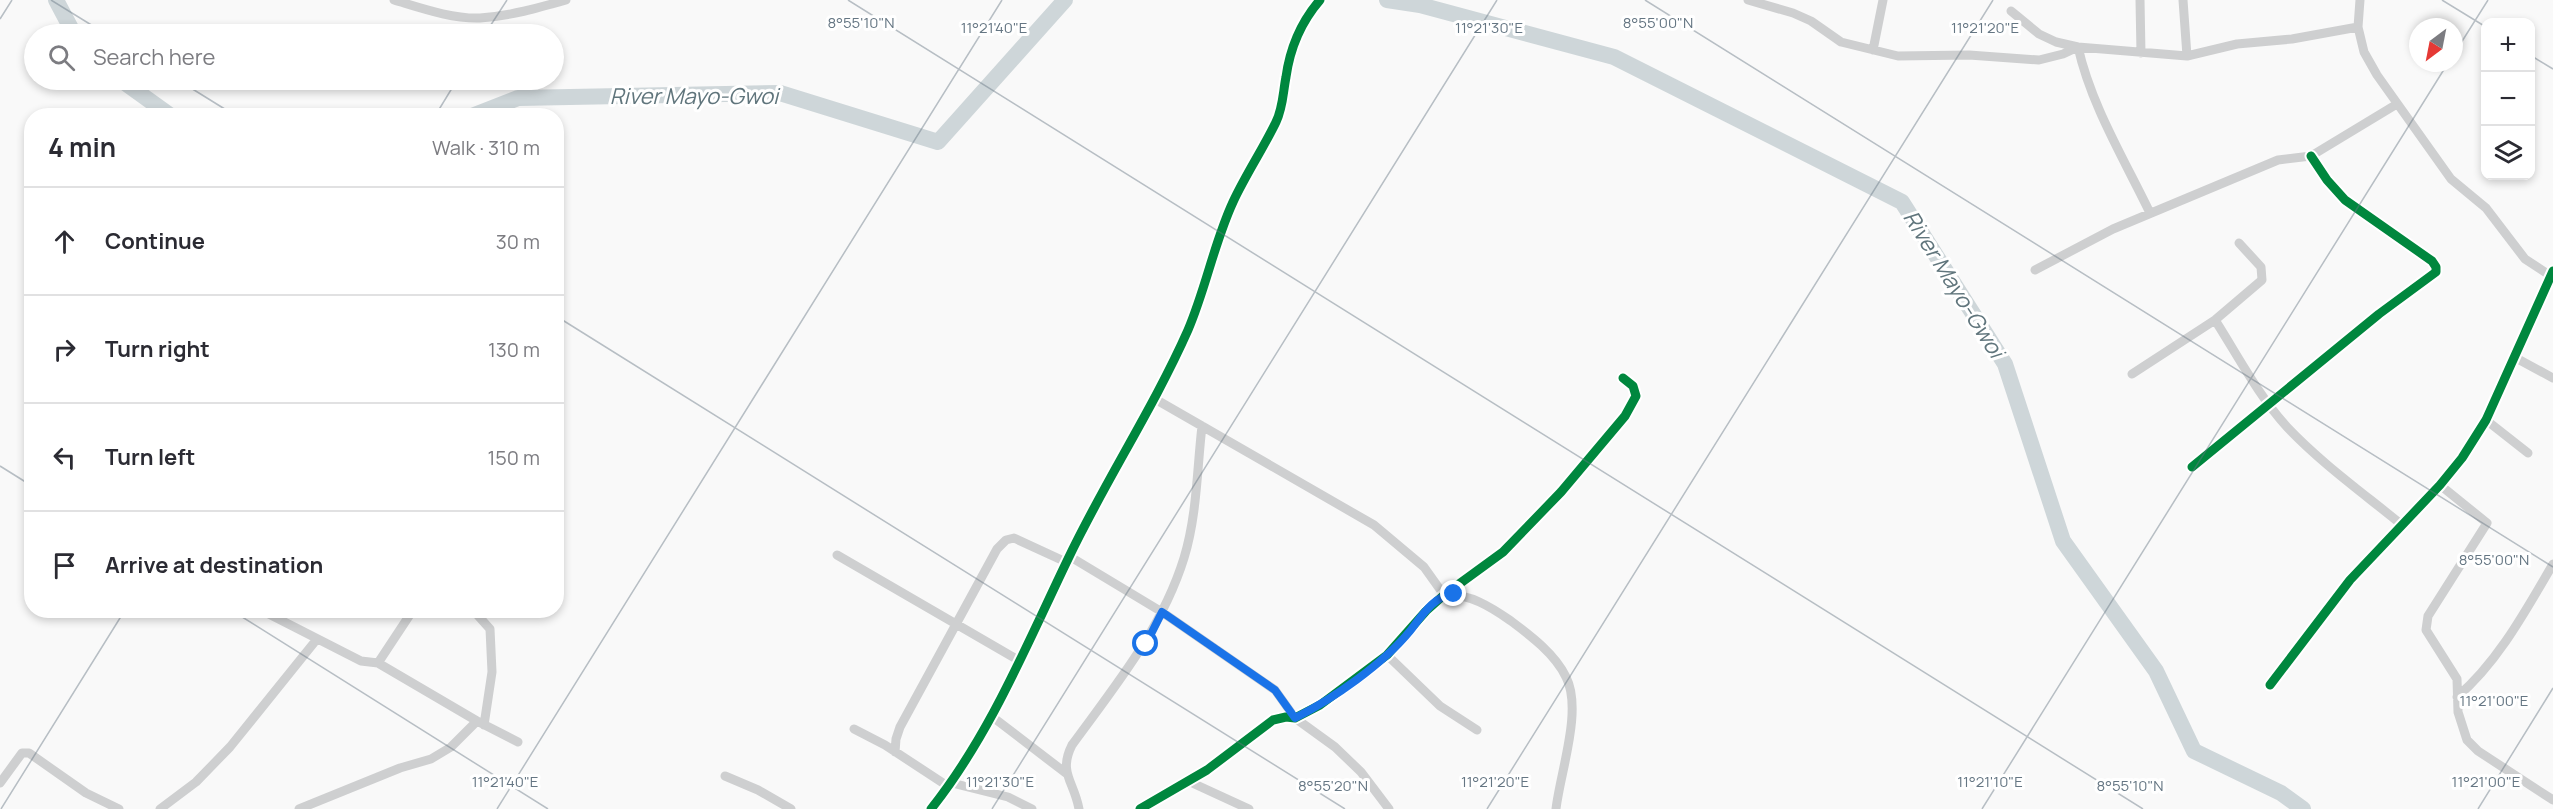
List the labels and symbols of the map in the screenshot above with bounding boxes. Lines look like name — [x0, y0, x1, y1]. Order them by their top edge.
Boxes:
text: 8°55'10"N — [827, 12, 895, 33]
text: 8°55'00"N — [1623, 12, 1693, 33]
text: 11°21'40"E — [961, 17, 1027, 38]
text: 11°21'30"E — [1455, 17, 1523, 38]
text: 11°21'20"E — [1951, 17, 2019, 38]
north arrow — [2409, 18, 2463, 72]
water label: River Mayo-Gwoi — [610, 81, 781, 111]
water label: River Mayo-Gwoi — [1897, 205, 2013, 366]
text: 8°55'00"N — [2459, 549, 2529, 570]
route end — [1440, 580, 1466, 606]
route start — [1132, 630, 1158, 656]
text: 11°21'00"E — [2460, 690, 2528, 711]
text: 11°21'40"E — [472, 771, 538, 792]
text: 11°21'30"E — [966, 771, 1034, 792]
text: 11°21'20"E — [1461, 771, 1529, 792]
text: 11°21'10"E — [1957, 771, 2023, 792]
text: 11°21'00"E — [2452, 771, 2520, 792]
text: 8°55'20"N — [1298, 775, 1368, 796]
text: 8°55'10"N — [2096, 775, 2164, 796]

